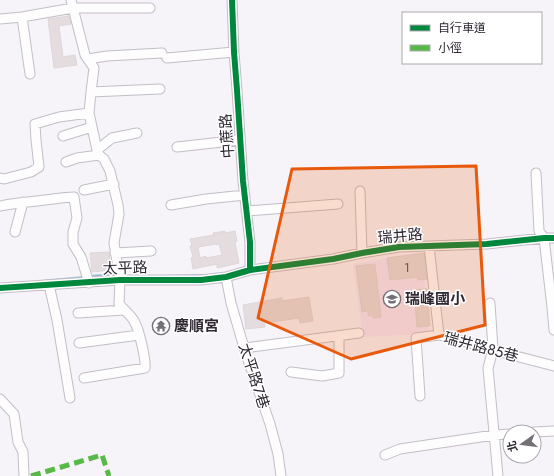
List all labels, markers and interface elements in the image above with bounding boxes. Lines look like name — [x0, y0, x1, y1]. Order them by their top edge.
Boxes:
legend — [402, 12, 542, 64]
text: 自行車道 — [438, 19, 486, 37]
text: 小徑 — [438, 39, 462, 57]
street label: 中蔗路 — [214, 113, 240, 159]
street label: 瑞井路 — [377, 223, 423, 249]
street label: 太平路 — [102, 256, 148, 280]
house number: 1 — [404, 258, 410, 277]
place label: 瑞峰國小 — [405, 288, 466, 310]
school or university icon: 瑞峰國小 — [382, 289, 402, 309]
place label: 慶順宮 — [174, 315, 219, 337]
temple icon: 慶順宮 — [151, 316, 171, 336]
street label: 瑞井路85巷 — [441, 326, 521, 368]
street label: 太平路7巷 — [233, 340, 275, 412]
north arrow — [502, 424, 542, 464]
text: 北 — [503, 439, 521, 454]

